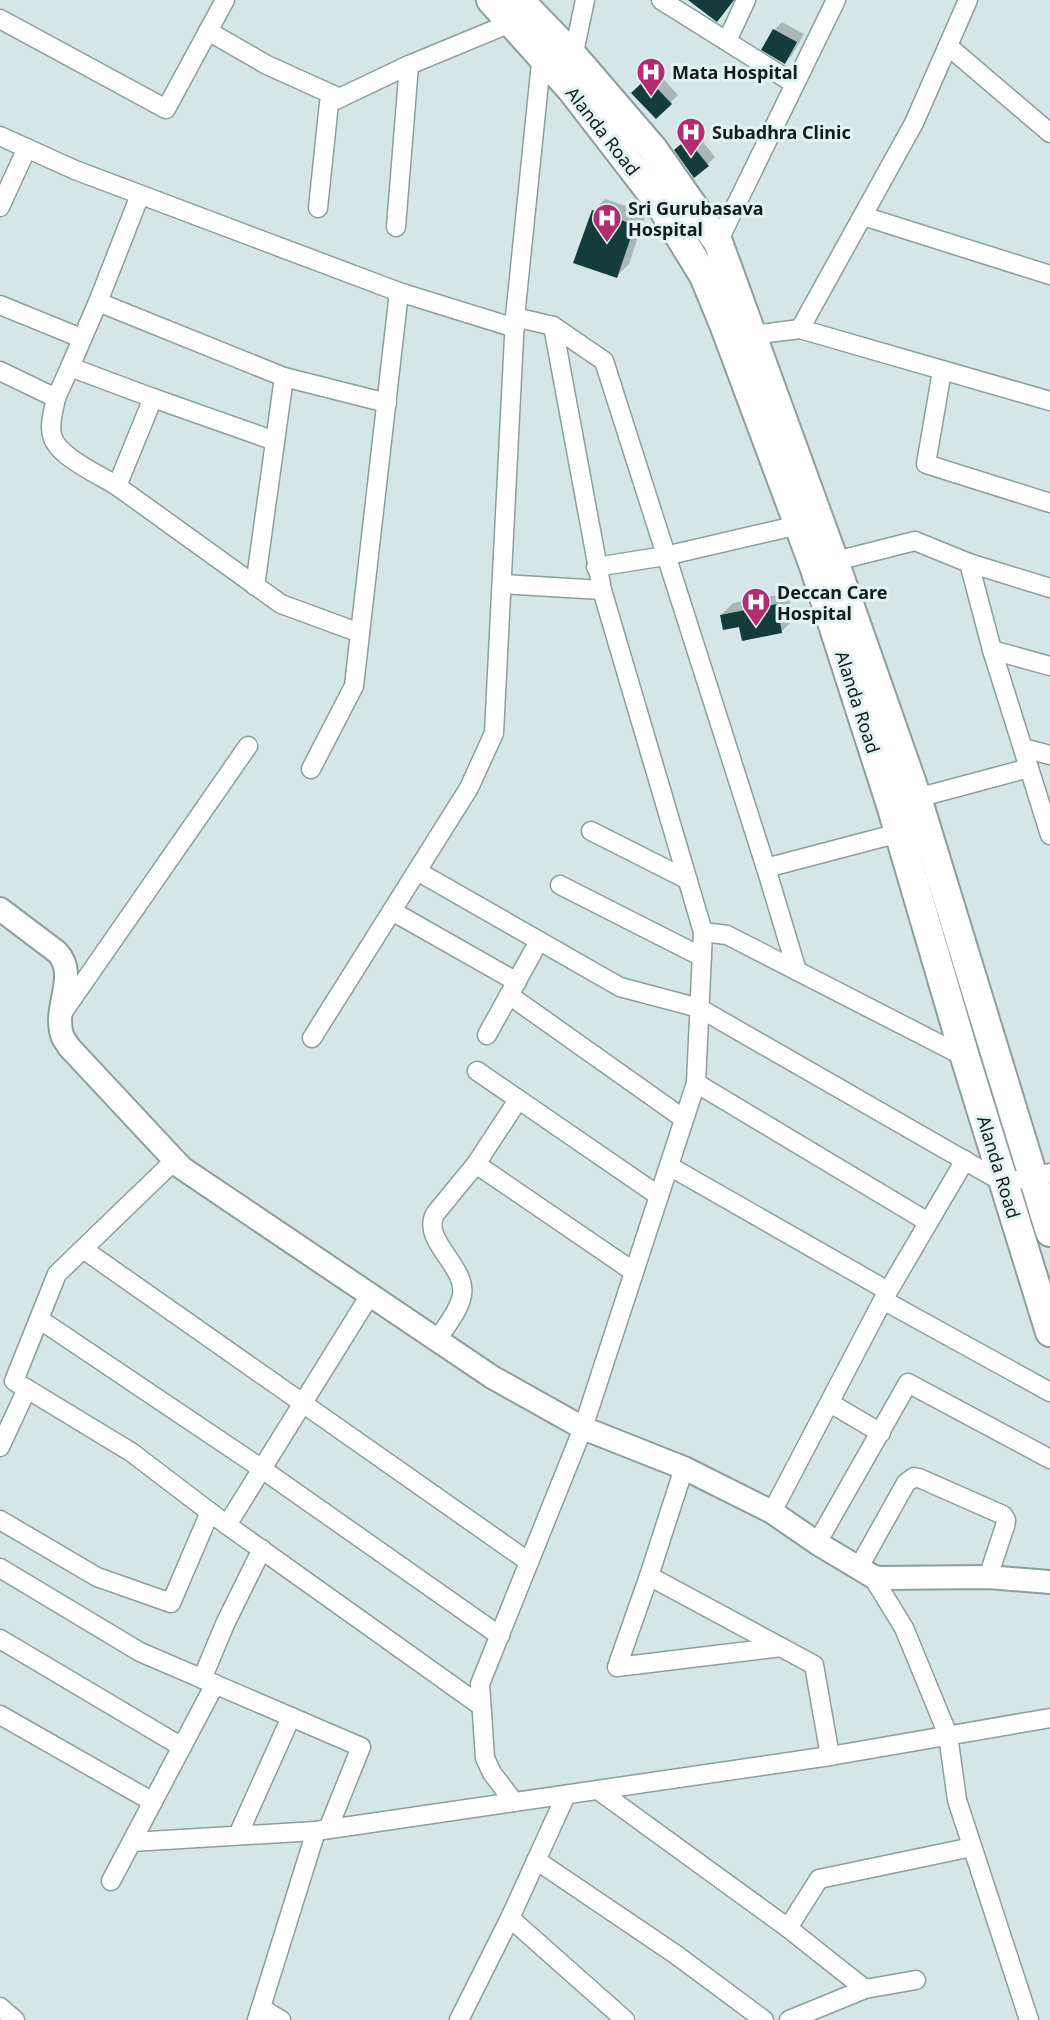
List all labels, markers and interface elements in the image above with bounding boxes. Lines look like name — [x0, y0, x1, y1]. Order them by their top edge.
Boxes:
hospital icon: Mata Hospital — [635, 56, 667, 98]
place label: Mata Hospital — [672, 60, 798, 84]
street label: Alanda Road — [561, 82, 645, 180]
hospital icon: Subadhra Clinic — [675, 116, 707, 158]
place label: Subadhra Clinic — [712, 120, 851, 144]
place label: Sri Gurubasava Hospital — [628, 196, 764, 241]
hospital icon: Sri Gurubasava Hospital — [591, 202, 623, 244]
place label: Deccan Care Hospital — [777, 580, 887, 625]
hospital icon: Deccan Care Hospital — [740, 586, 772, 628]
street label: Alanda Road — [830, 648, 886, 756]
street label: Alanda Road — [972, 1113, 1026, 1221]

